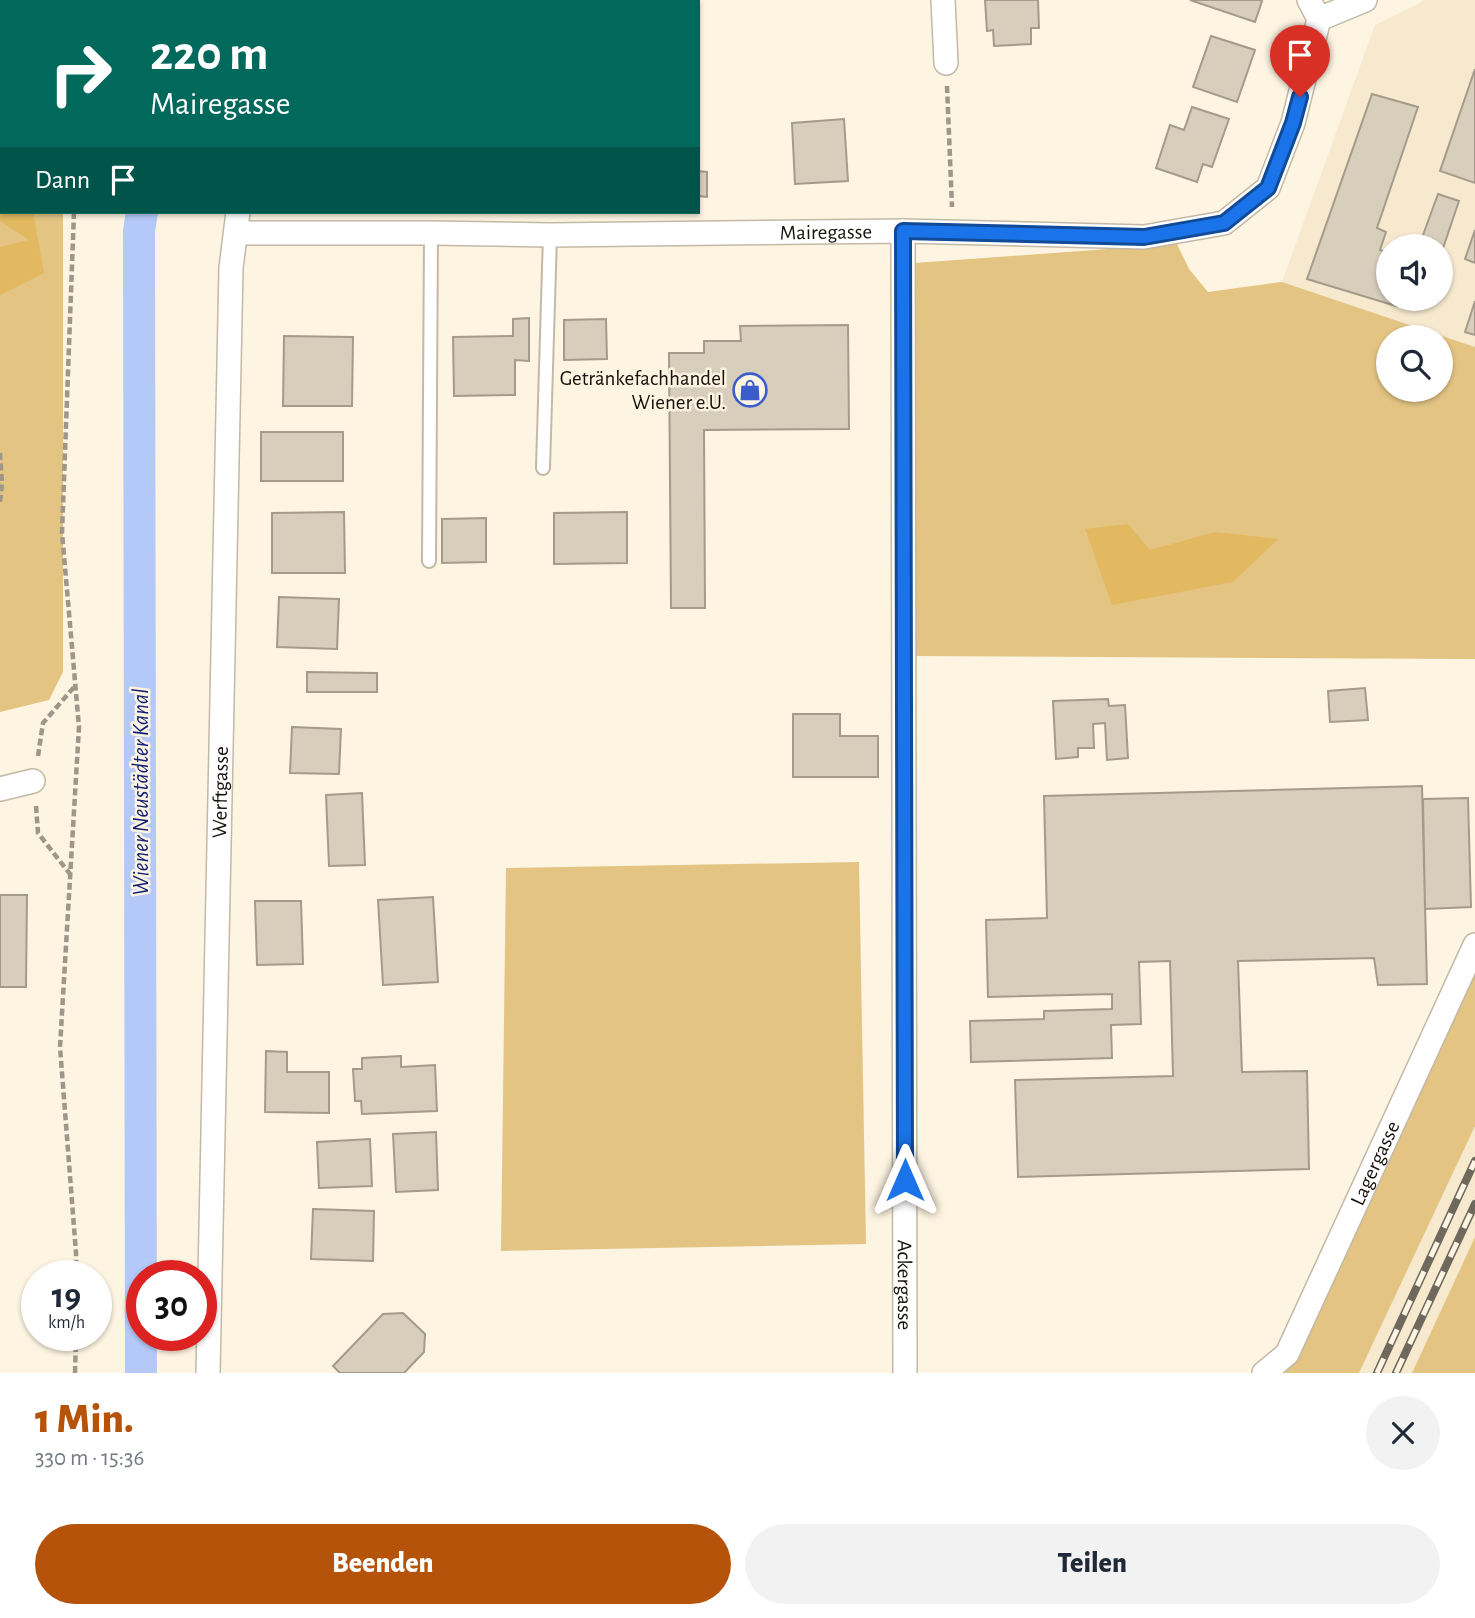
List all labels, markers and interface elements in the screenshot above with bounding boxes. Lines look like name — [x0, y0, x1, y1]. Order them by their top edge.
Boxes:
pin — [1270, 25, 1330, 97]
icon: right — [35, 28, 126, 119]
text: 220 m — [150, 30, 269, 79]
icon: arrive — [1281, 36, 1319, 74]
text: Mairegasse — [150, 88, 291, 120]
icon: arrive — [104, 161, 142, 199]
text: Dann — [35, 167, 90, 193]
street label: Mairegasse — [780, 221, 872, 243]
map controls — [1376, 234, 1453, 402]
button: sound — [1376, 234, 1453, 311]
button: search — [1376, 325, 1453, 402]
place label: Getränkefachhandel Wiener e.U. — [560, 368, 726, 413]
shop icon: Getränkefachhandel Wiener e.U. — [731, 371, 769, 409]
water label: Wiener Neustädter Kanal — [130, 688, 153, 896]
street label: Werftgasse — [209, 746, 232, 838]
street label: Lagergasse — [1346, 1118, 1403, 1208]
position arrow — [868, 1143, 942, 1217]
street label: Ackergasse — [894, 1240, 915, 1330]
speed limit sign: 30 — [126, 1260, 217, 1351]
text: 19 — [52, 1279, 81, 1314]
text: km/h — [48, 1314, 85, 1332]
button: close — [1366, 1396, 1440, 1470]
text: 1 Min. — [35, 1398, 134, 1440]
text: 330 m · 15:36 — [35, 1447, 144, 1470]
button: Beenden — [35, 1524, 731, 1604]
button: Teilen — [745, 1524, 1440, 1604]

